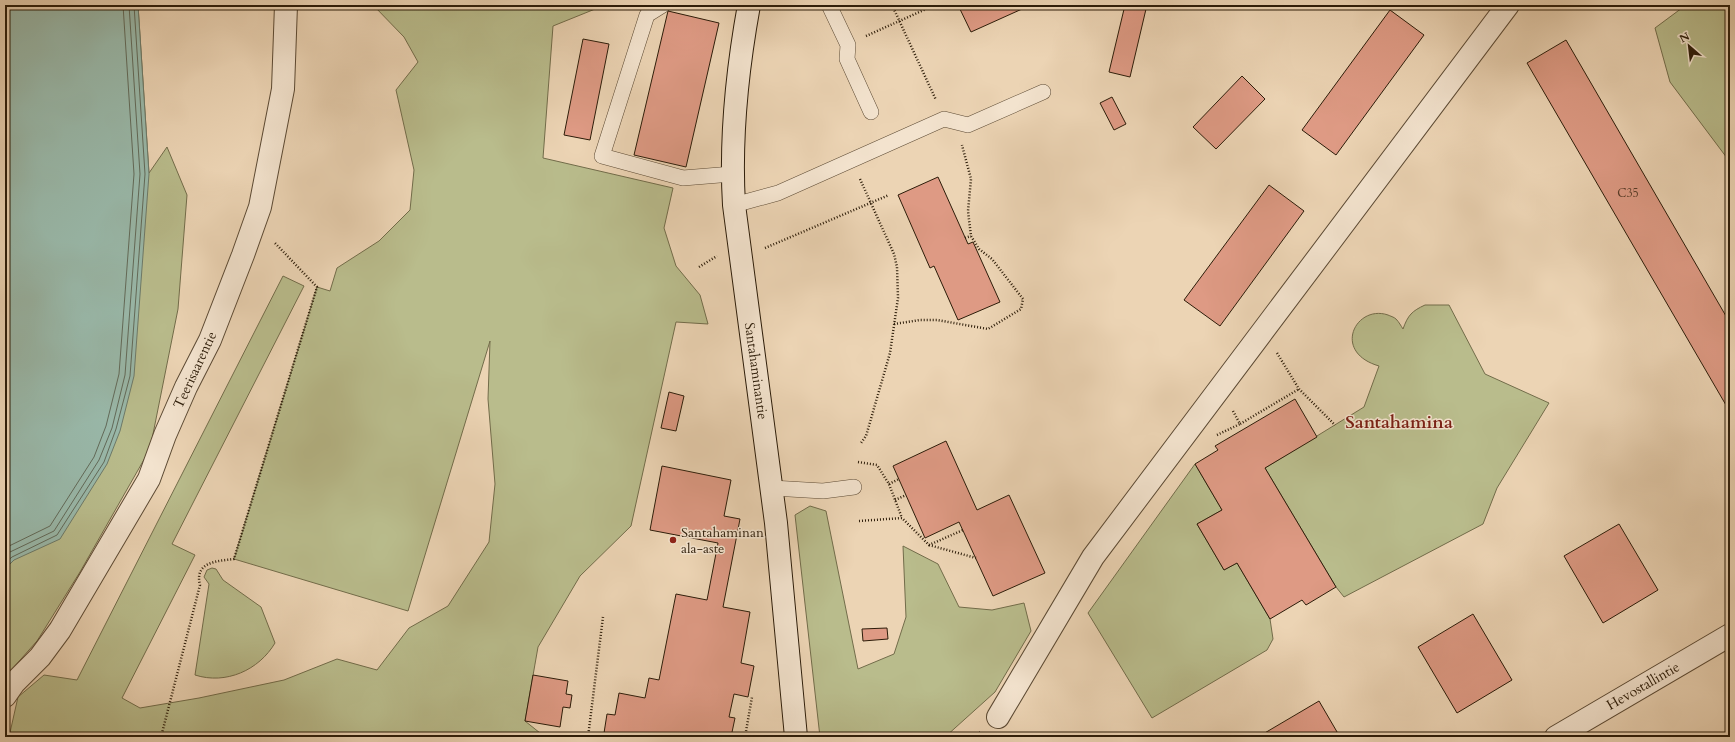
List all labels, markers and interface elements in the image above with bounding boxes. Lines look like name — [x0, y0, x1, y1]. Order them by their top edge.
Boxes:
north arrow — [1669, 26, 1709, 66]
text: N — [1677, 29, 1693, 46]
house number: C35 — [1617, 185, 1639, 201]
street label: Santahaminantie — [740, 321, 772, 421]
street label: Teerisaarentie — [169, 328, 221, 412]
district label: Santahamina — [1345, 410, 1453, 435]
place label: Santahaminan ala-aste — [681, 523, 764, 558]
marker: Santahaminan ala-aste — [668, 535, 678, 545]
street label: Hevostallintie — [1603, 657, 1683, 715]

